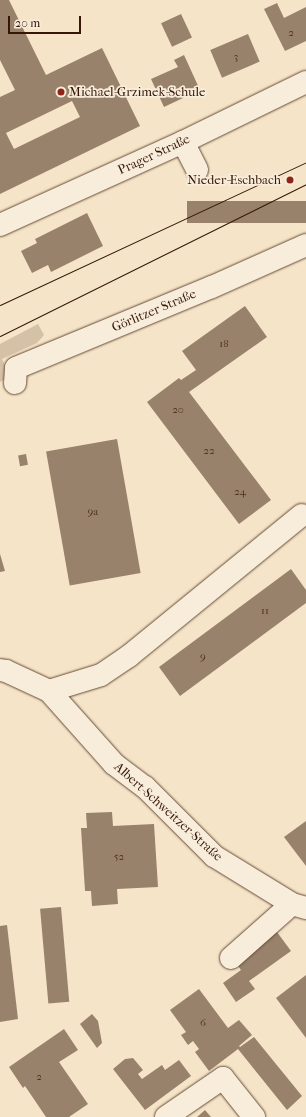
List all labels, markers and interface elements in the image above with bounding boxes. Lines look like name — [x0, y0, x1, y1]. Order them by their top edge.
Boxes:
scale bar — [10, 8, 83, 34]
text: 20 m — [15, 16, 40, 30]
house number: 2 — [288, 26, 294, 40]
house number: 3 — [234, 50, 238, 64]
place label: Michael-Grzimek-Schule — [69, 84, 205, 100]
marker: Michael-Grzimek-Schule — [56, 87, 66, 97]
street label: Prager Straße — [116, 132, 192, 178]
place label: Nieder-Eschbach — [187, 172, 281, 188]
marker: Nieder-Eschbach — [284, 174, 296, 186]
street label: Görlitzer Straße — [109, 286, 199, 336]
house number: 18 — [219, 337, 229, 351]
house number: 20 — [172, 403, 184, 417]
house number: 22 — [203, 444, 215, 458]
house number: 24 — [234, 485, 246, 499]
house number: 9a — [88, 505, 98, 519]
house number: 11 — [261, 604, 269, 618]
house number: 9 — [200, 650, 206, 664]
street label: Albert-Schweitzer-Straße — [111, 759, 225, 865]
house number: 52 — [114, 850, 124, 864]
house number: 6 — [200, 1016, 206, 1030]
house number: 2 — [36, 1070, 42, 1084]

